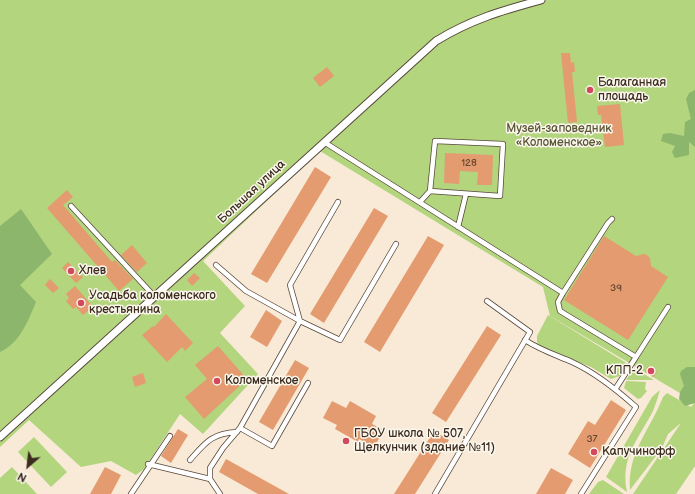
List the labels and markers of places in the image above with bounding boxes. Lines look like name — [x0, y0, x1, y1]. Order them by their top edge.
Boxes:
place label: Балаганная площадь — [598, 76, 666, 104]
marker: Балаганная площадь — [585, 85, 595, 95]
place label: Хлев — [79, 264, 106, 278]
marker: Хлев — [66, 266, 76, 276]
place label: Усадьба коломенского крестьянина — [89, 289, 216, 317]
marker: Усадьба коломенского крестьянина — [76, 298, 86, 308]
place label: КПП-2 — [606, 364, 643, 378]
marker: КПП-2 — [646, 366, 656, 376]
place label: Коломенское — [225, 374, 298, 388]
marker: Коломенское — [212, 376, 222, 386]
place label: ГБОУ школа № 507, Щелкунчик (здание №11) — [354, 427, 495, 455]
marker: ГБОУ школа № 507, Щелкунчик (здание №11) — [341, 436, 351, 446]
place label: Капучинофф — [602, 445, 675, 459]
marker: Капучинофф — [589, 447, 599, 457]

